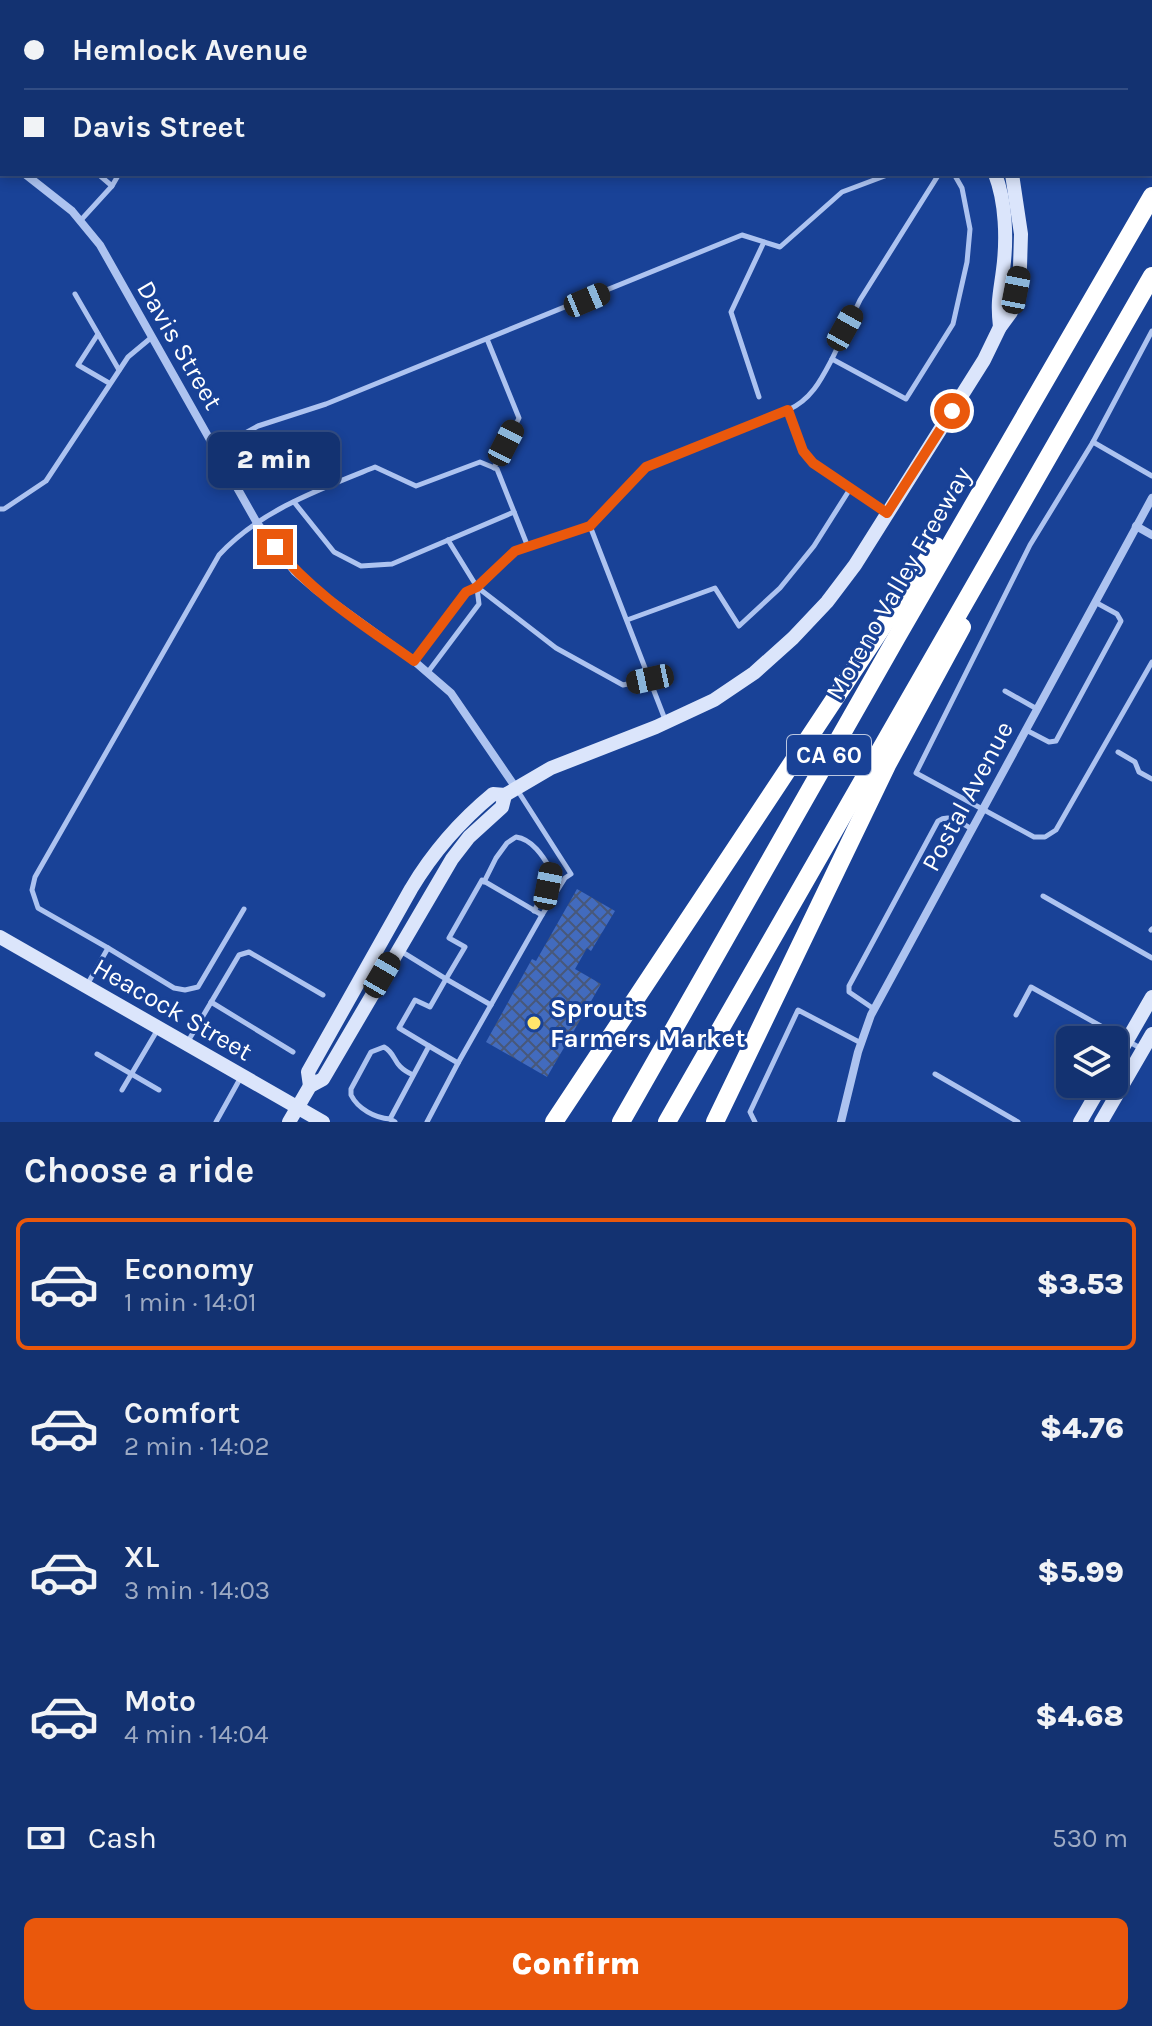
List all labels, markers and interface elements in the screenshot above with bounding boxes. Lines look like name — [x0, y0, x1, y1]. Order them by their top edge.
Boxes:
text: Hemlock Avenue — [72, 32, 308, 68]
text: Davis Street — [72, 109, 245, 145]
car — [1000, 264, 1032, 316]
street label: Davis Street — [130, 275, 229, 415]
car — [560, 280, 614, 320]
car — [823, 301, 867, 355]
route start — [934, 393, 970, 429]
car — [484, 416, 528, 470]
callout: 2 min — [209, 431, 341, 487]
text: 2 min — [237, 444, 311, 475]
street label: Moreno Valley Freeway — [819, 461, 978, 705]
route end — [257, 529, 293, 565]
car — [624, 662, 676, 696]
street label: Postal Avenue — [915, 716, 1020, 877]
road number: CA 60 — [787, 735, 871, 775]
car — [532, 860, 564, 912]
car — [360, 948, 404, 1002]
street label: Heacock Street — [88, 951, 258, 1068]
place label: Sprouts Farmers Market — [550, 993, 746, 1054]
marker: Sprouts Farmers Market — [525, 1014, 543, 1032]
map controls — [1056, 1026, 1128, 1098]
button: layers — [1056, 1026, 1128, 1098]
text: Choose a ride — [24, 1149, 254, 1191]
icon: car — [28, 1248, 100, 1320]
text: Economy — [124, 1251, 254, 1287]
text: $3.53 — [1037, 1266, 1124, 1302]
text: 1 min · 14:01 — [124, 1287, 257, 1318]
icon: car — [28, 1392, 100, 1464]
text: Comfort — [124, 1395, 240, 1431]
text: $4.76 — [1040, 1410, 1124, 1446]
text: 2 min · 14:02 — [124, 1431, 270, 1462]
icon: car — [28, 1536, 100, 1608]
text: XL — [124, 1539, 159, 1575]
text: $5.99 — [1037, 1554, 1124, 1590]
text: 3 min · 14:03 — [124, 1575, 270, 1606]
icon: car — [28, 1680, 100, 1752]
text: Moto — [124, 1683, 196, 1719]
text: $4.68 — [1035, 1698, 1124, 1734]
text: 4 min · 14:04 — [124, 1719, 269, 1750]
icon: cash — [24, 1816, 68, 1860]
text: Cash — [88, 1820, 157, 1856]
text: 530 m — [1052, 1823, 1128, 1854]
button: Confirm — [24, 1918, 1128, 2010]

